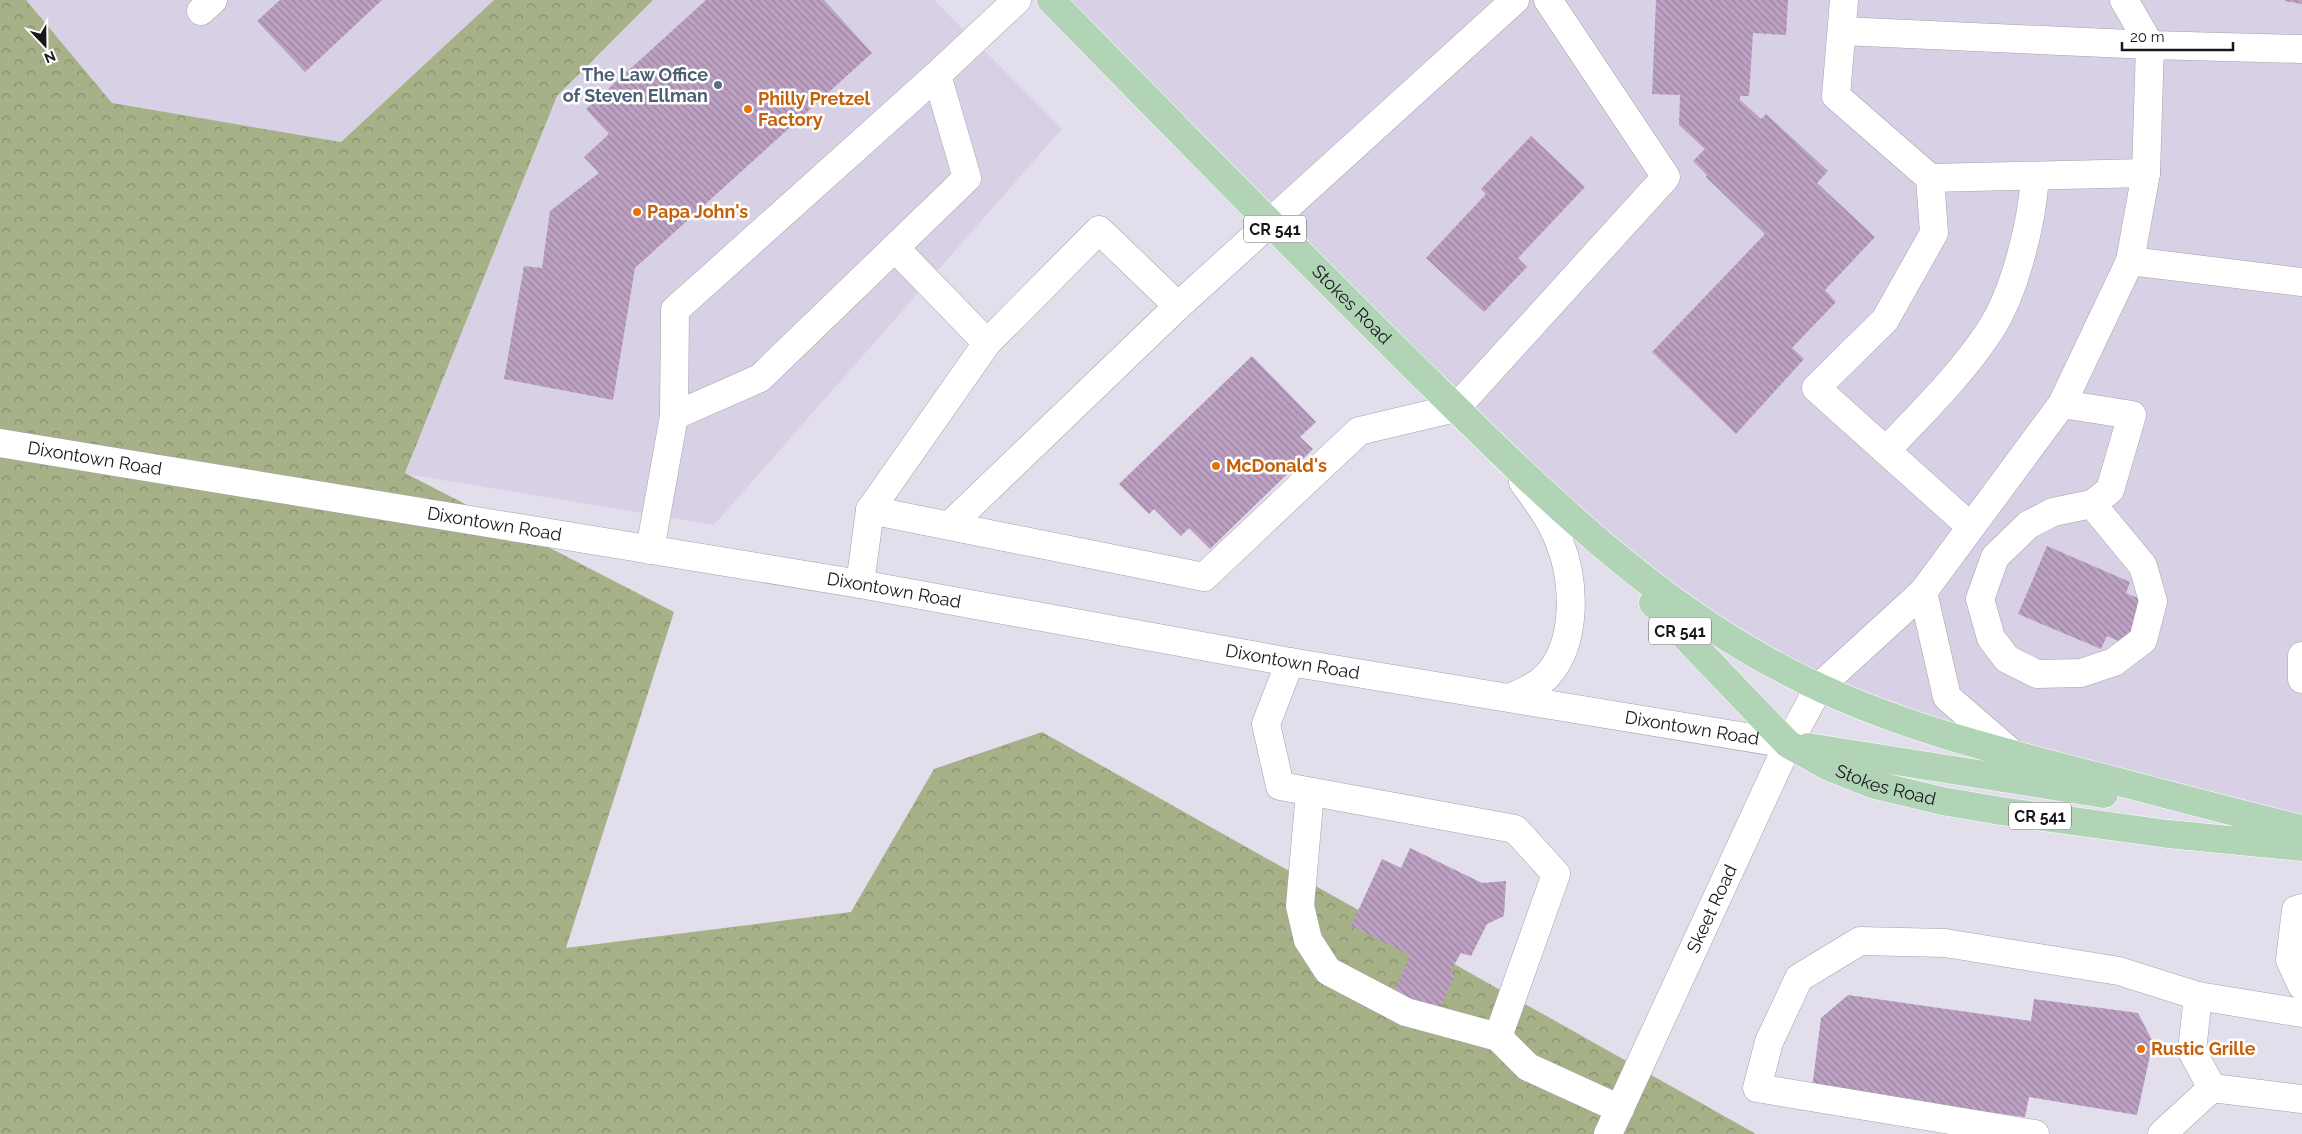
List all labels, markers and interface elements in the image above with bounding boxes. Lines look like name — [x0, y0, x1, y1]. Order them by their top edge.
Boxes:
north arrow — [20, 20, 70, 70]
scale bar — [2122, 20, 2233, 52]
text: 20 m — [2130, 28, 2165, 46]
text: N — [42, 48, 58, 66]
place label: The Law Office of Steven Ellman — [563, 64, 708, 106]
marker: The Law Office of Steven Ellman — [712, 79, 724, 91]
place label: Philly Pretzel Factory — [758, 88, 871, 130]
marker: Philly Pretzel Factory — [742, 103, 754, 115]
place label: Papa John's — [647, 201, 748, 222]
marker: Papa John's — [631, 206, 643, 218]
road number: CR 541 — [1244, 215, 1306, 242]
street label: Stokes Road — [1308, 260, 1396, 348]
street label: Dixontown Road — [26, 437, 164, 479]
place label: McDonald's — [1226, 455, 1327, 476]
marker: McDonald's — [1210, 460, 1222, 472]
street label: Dixontown Road — [426, 502, 563, 545]
street label: Dixontown Road — [825, 568, 963, 612]
road number: CR 541 — [1649, 618, 1711, 644]
street label: Dixontown Road — [1224, 640, 1361, 683]
street label: Dixontown Road — [1623, 706, 1761, 749]
street label: Stokes Road — [1833, 760, 1938, 809]
road number: CR 541 — [2009, 802, 2071, 829]
street label: Skeet Road — [1682, 861, 1741, 956]
place label: Rustic Grille — [2151, 1038, 2256, 1059]
marker: Rustic Grille — [2135, 1043, 2147, 1055]

